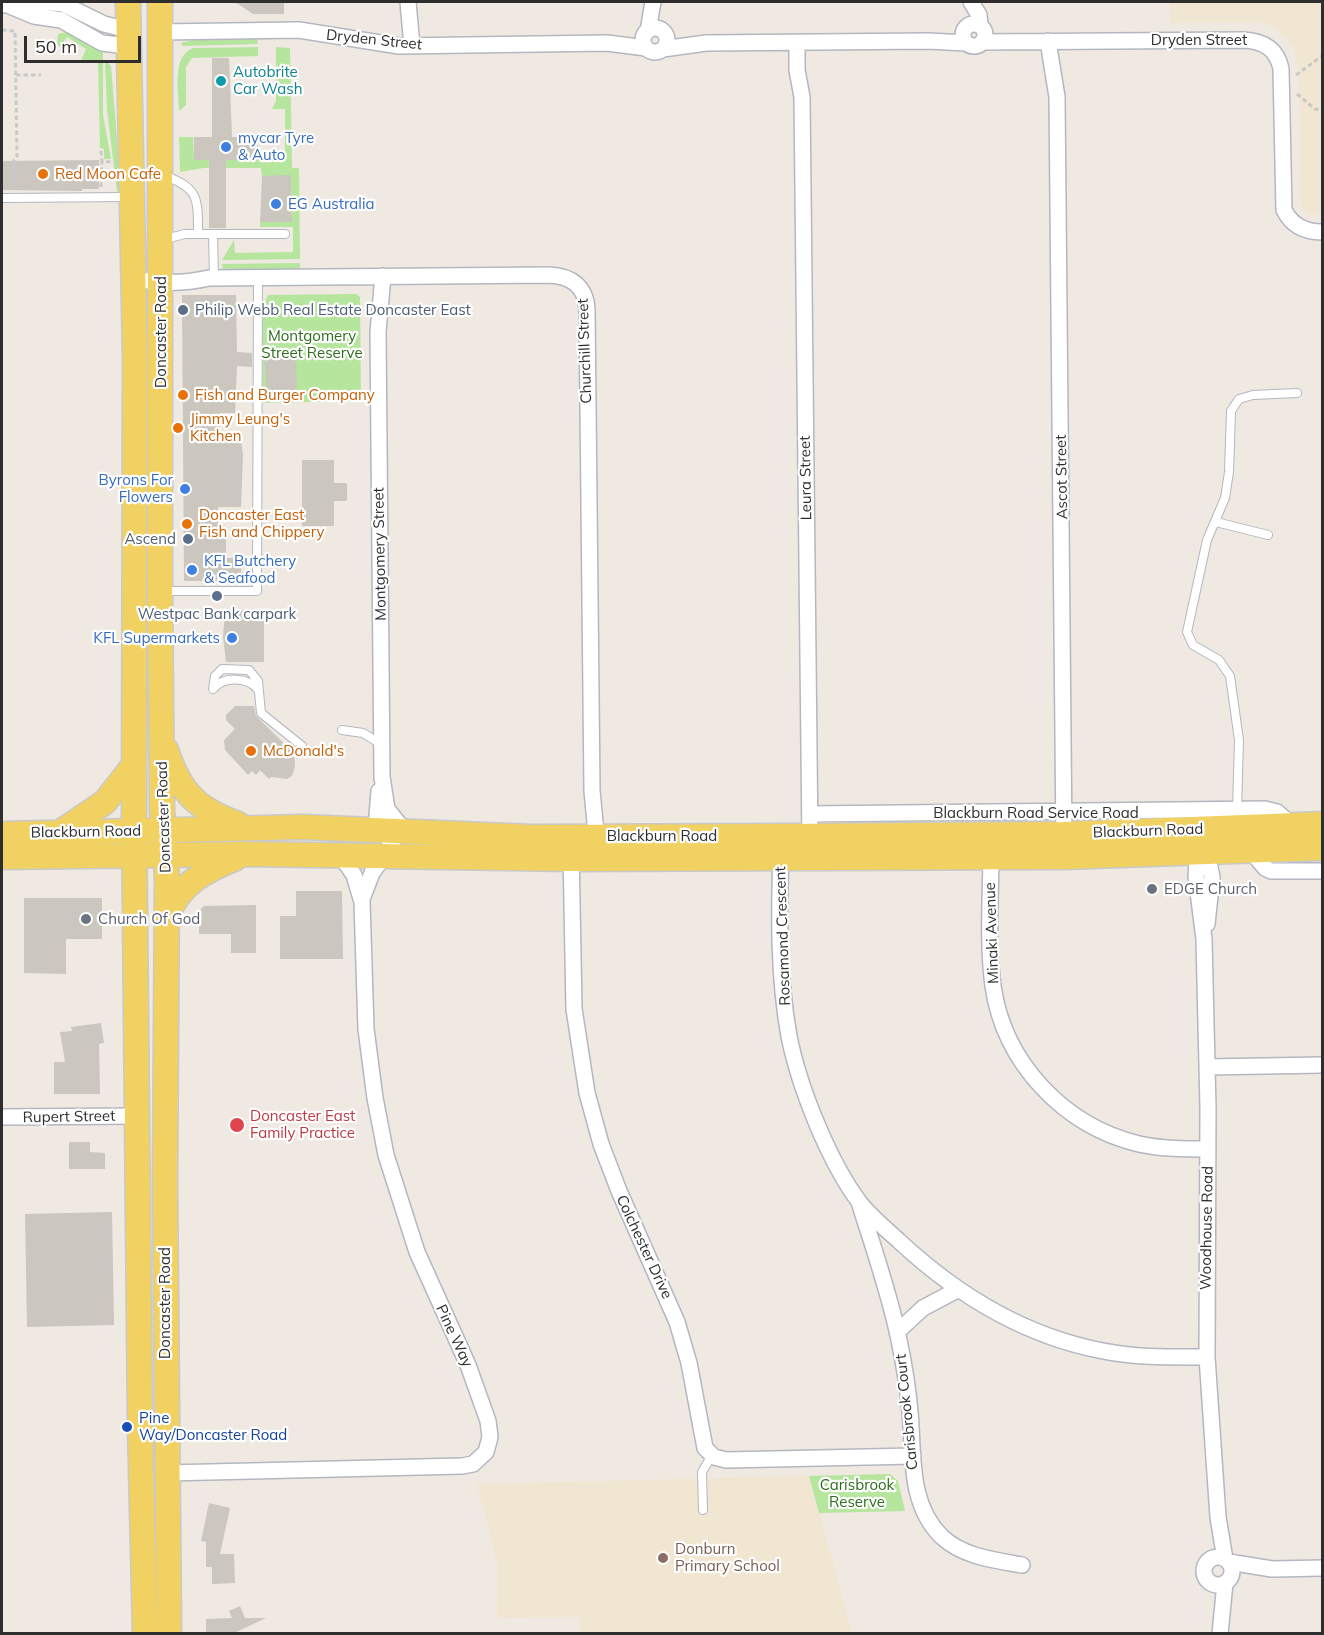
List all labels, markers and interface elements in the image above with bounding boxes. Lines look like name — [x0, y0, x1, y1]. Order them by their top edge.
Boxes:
scale bar — [27, 24, 144, 62]
street label: Dryden Street — [325, 26, 423, 54]
street label: Dryden Street — [1151, 31, 1247, 49]
text: 50 m — [35, 35, 77, 58]
place label: Autobrite Car Wash — [233, 63, 302, 98]
marker: Autobrite Car Wash — [214, 74, 228, 88]
place label: mycar Tyre & Auto — [238, 129, 314, 164]
marker: mycar Tyre & Auto — [219, 140, 233, 154]
place label: Red Moon Cafe — [55, 165, 161, 183]
marker: Red Moon Cafe — [36, 167, 50, 181]
place label: EG Australia — [288, 195, 374, 213]
marker: EG Australia — [269, 197, 283, 211]
street label: Doncaster Road — [152, 276, 170, 388]
street label: Churchill Street — [574, 298, 596, 404]
place label: Philip Webb Real Estate Doncaster East — [195, 301, 471, 319]
marker: Philip Webb Real Estate Doncaster East — [176, 303, 190, 317]
park label: Montgomery Street Reserve — [261, 327, 363, 362]
place label: Fish and Burger Company — [195, 386, 375, 404]
marker: Fish and Burger Company — [176, 388, 190, 402]
place label: Jimmy Leung's Kitchen — [190, 410, 290, 445]
marker: Jimmy Leung's Kitchen — [171, 421, 185, 435]
street label: Ascot Street — [1052, 434, 1072, 520]
street label: Leura Street — [796, 436, 816, 520]
place label: Byrons For Flowers — [99, 471, 173, 506]
marker: Byrons For Flowers — [178, 482, 192, 496]
street label: Montgomery Street — [370, 487, 390, 621]
place label: Doncaster East Fish and Chippery — [199, 506, 324, 541]
marker: Doncaster East Fish and Chippery — [180, 517, 194, 531]
place label: Ascend — [124, 530, 176, 548]
marker: Ascend — [181, 532, 195, 546]
place label: KFL Butchery & Seafood — [204, 552, 296, 587]
marker: KFL Butchery & Seafood — [185, 563, 199, 577]
marker: Westpac Bank carpark — [210, 589, 224, 603]
place label: Westpac Bank carpark — [138, 605, 296, 623]
place label: KFL Supermarkets — [93, 629, 220, 647]
marker: KFL Supermarkets — [225, 631, 239, 645]
place label: McDonald's — [263, 742, 344, 760]
marker: McDonald's — [244, 744, 258, 758]
street label: Doncaster Road — [153, 761, 175, 873]
street label: Blackburn Road Service Road — [933, 804, 1139, 822]
street label: Blackburn Road — [1092, 820, 1204, 842]
street label: Blackburn Road — [31, 822, 141, 842]
street label: Blackburn Road — [607, 827, 717, 845]
street label: Rosamond Crescent — [772, 866, 794, 1006]
place label: EDGE Church — [1164, 880, 1257, 898]
street label: Minaki Avenue — [981, 882, 1003, 984]
marker: EDGE Church — [1145, 882, 1159, 896]
place label: Church Of God — [98, 910, 200, 928]
marker: Church Of God — [79, 912, 93, 926]
street label: Rupert Street — [23, 1107, 115, 1127]
place label: Doncaster East Family Practice — [250, 1107, 355, 1142]
marker: Doncaster East Family Practice — [228, 1116, 246, 1134]
street label: Woodhouse Road — [1197, 1166, 1217, 1290]
street label: Colchester Drive — [612, 1192, 676, 1302]
street label: Doncaster Road — [156, 1247, 174, 1359]
street label: Pine Way — [432, 1302, 476, 1370]
street label: Carisbrook Court — [892, 1353, 922, 1471]
place label: Pine Way/Doncaster Road — [139, 1409, 287, 1444]
marker: Pine Way/Doncaster Road — [120, 1420, 134, 1434]
park label: Carisbrook Reserve — [820, 1476, 894, 1511]
place label: Donburn Primary School — [675, 1540, 780, 1575]
marker: Donburn Primary School — [656, 1551, 670, 1565]

